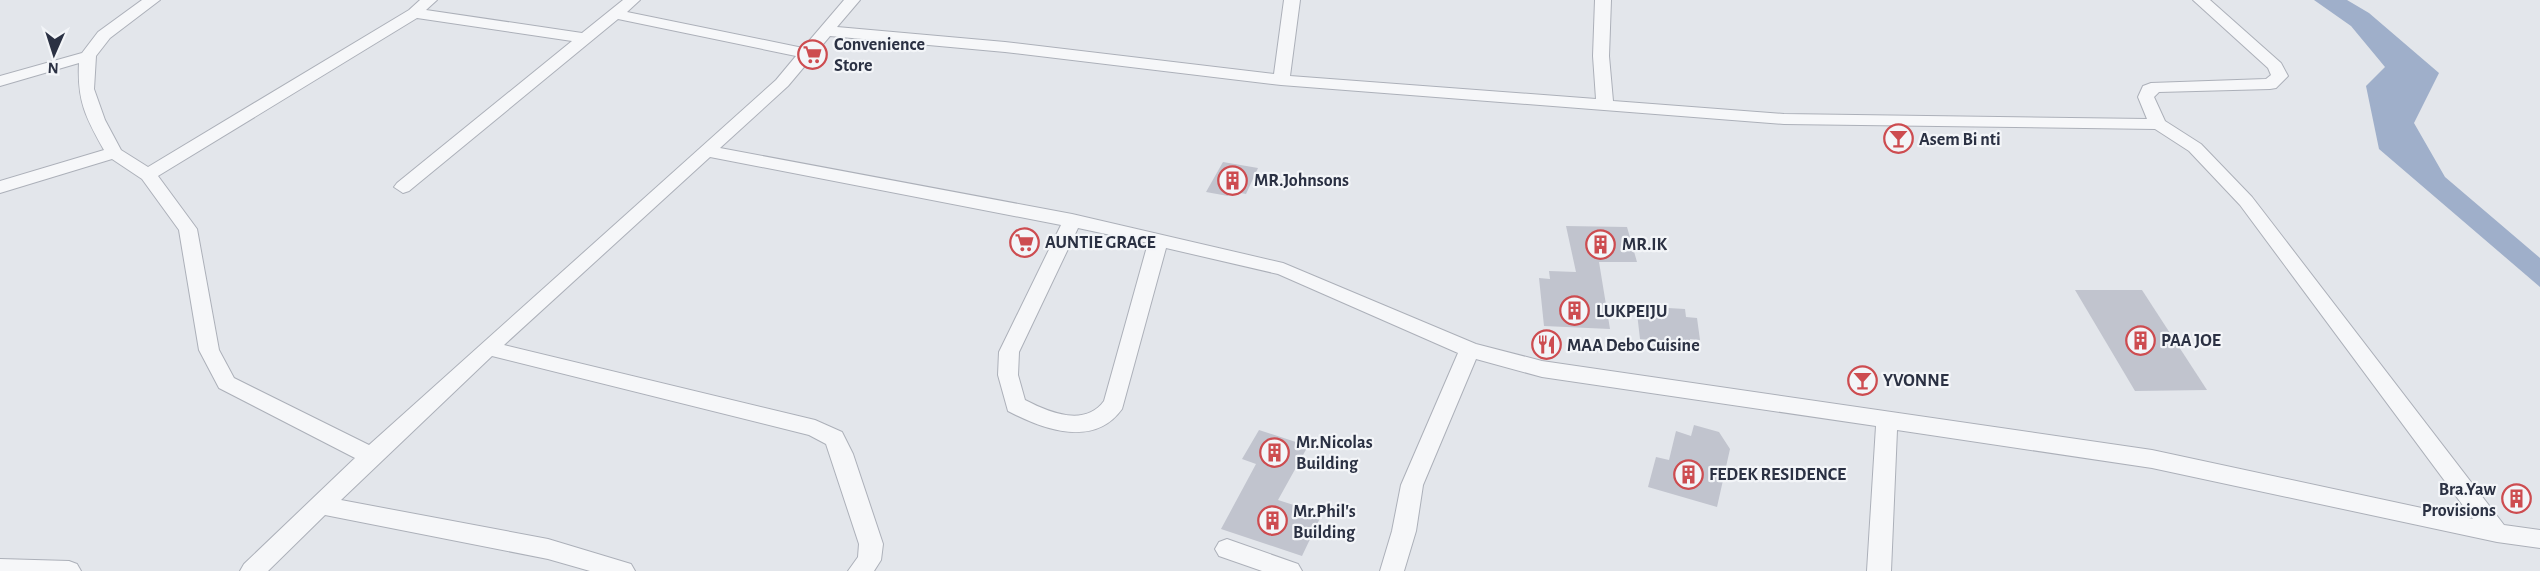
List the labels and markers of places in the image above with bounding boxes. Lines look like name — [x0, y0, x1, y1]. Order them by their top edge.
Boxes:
place label: Convenience Store — [834, 36, 925, 75]
supermarket icon: Convenience Store — [797, 38, 829, 70]
bar icon: Asem Bi nti — [1882, 123, 1914, 155]
place label: Asem Bi nti — [1919, 131, 2001, 149]
building icon: MR.Johnsons — [1217, 164, 1249, 196]
place label: MR.Johnsons — [1254, 172, 1349, 190]
supermarket icon: AUNTIE GRACE — [1008, 226, 1040, 258]
building icon: MR.IK — [1585, 228, 1617, 260]
place label: AUNTIE GRACE — [1045, 234, 1156, 252]
place label: MR.IK — [1622, 236, 1668, 254]
building icon: LUKPEIJU — [1559, 295, 1591, 327]
place label: LUKPEIJU — [1596, 303, 1668, 321]
building icon: PAA JOE — [2124, 324, 2156, 356]
restaurant icon: MAA Debo Cuisine — [1530, 329, 1562, 361]
place label: PAA JOE — [2161, 332, 2221, 350]
place label: MAA Debo Cuisine — [1567, 337, 1700, 355]
bar icon: YVONNE — [1846, 364, 1878, 396]
place label: YVONNE — [1883, 372, 1949, 390]
place label: Mr.Nicolas Building — [1296, 434, 1373, 473]
building icon: Mr.Nicolas Building — [1259, 436, 1291, 468]
building icon: FEDEK RESIDENCE — [1672, 458, 1704, 490]
place label: FEDEK RESIDENCE — [1709, 466, 1846, 484]
place label: Bra.Yaw Provisions — [2422, 481, 2496, 520]
building icon: Bra.Yaw Provisions — [2501, 483, 2533, 515]
place label: Mr.Phil's Building — [1293, 503, 1356, 542]
building icon: Mr.Phil's Building — [1256, 505, 1288, 537]

